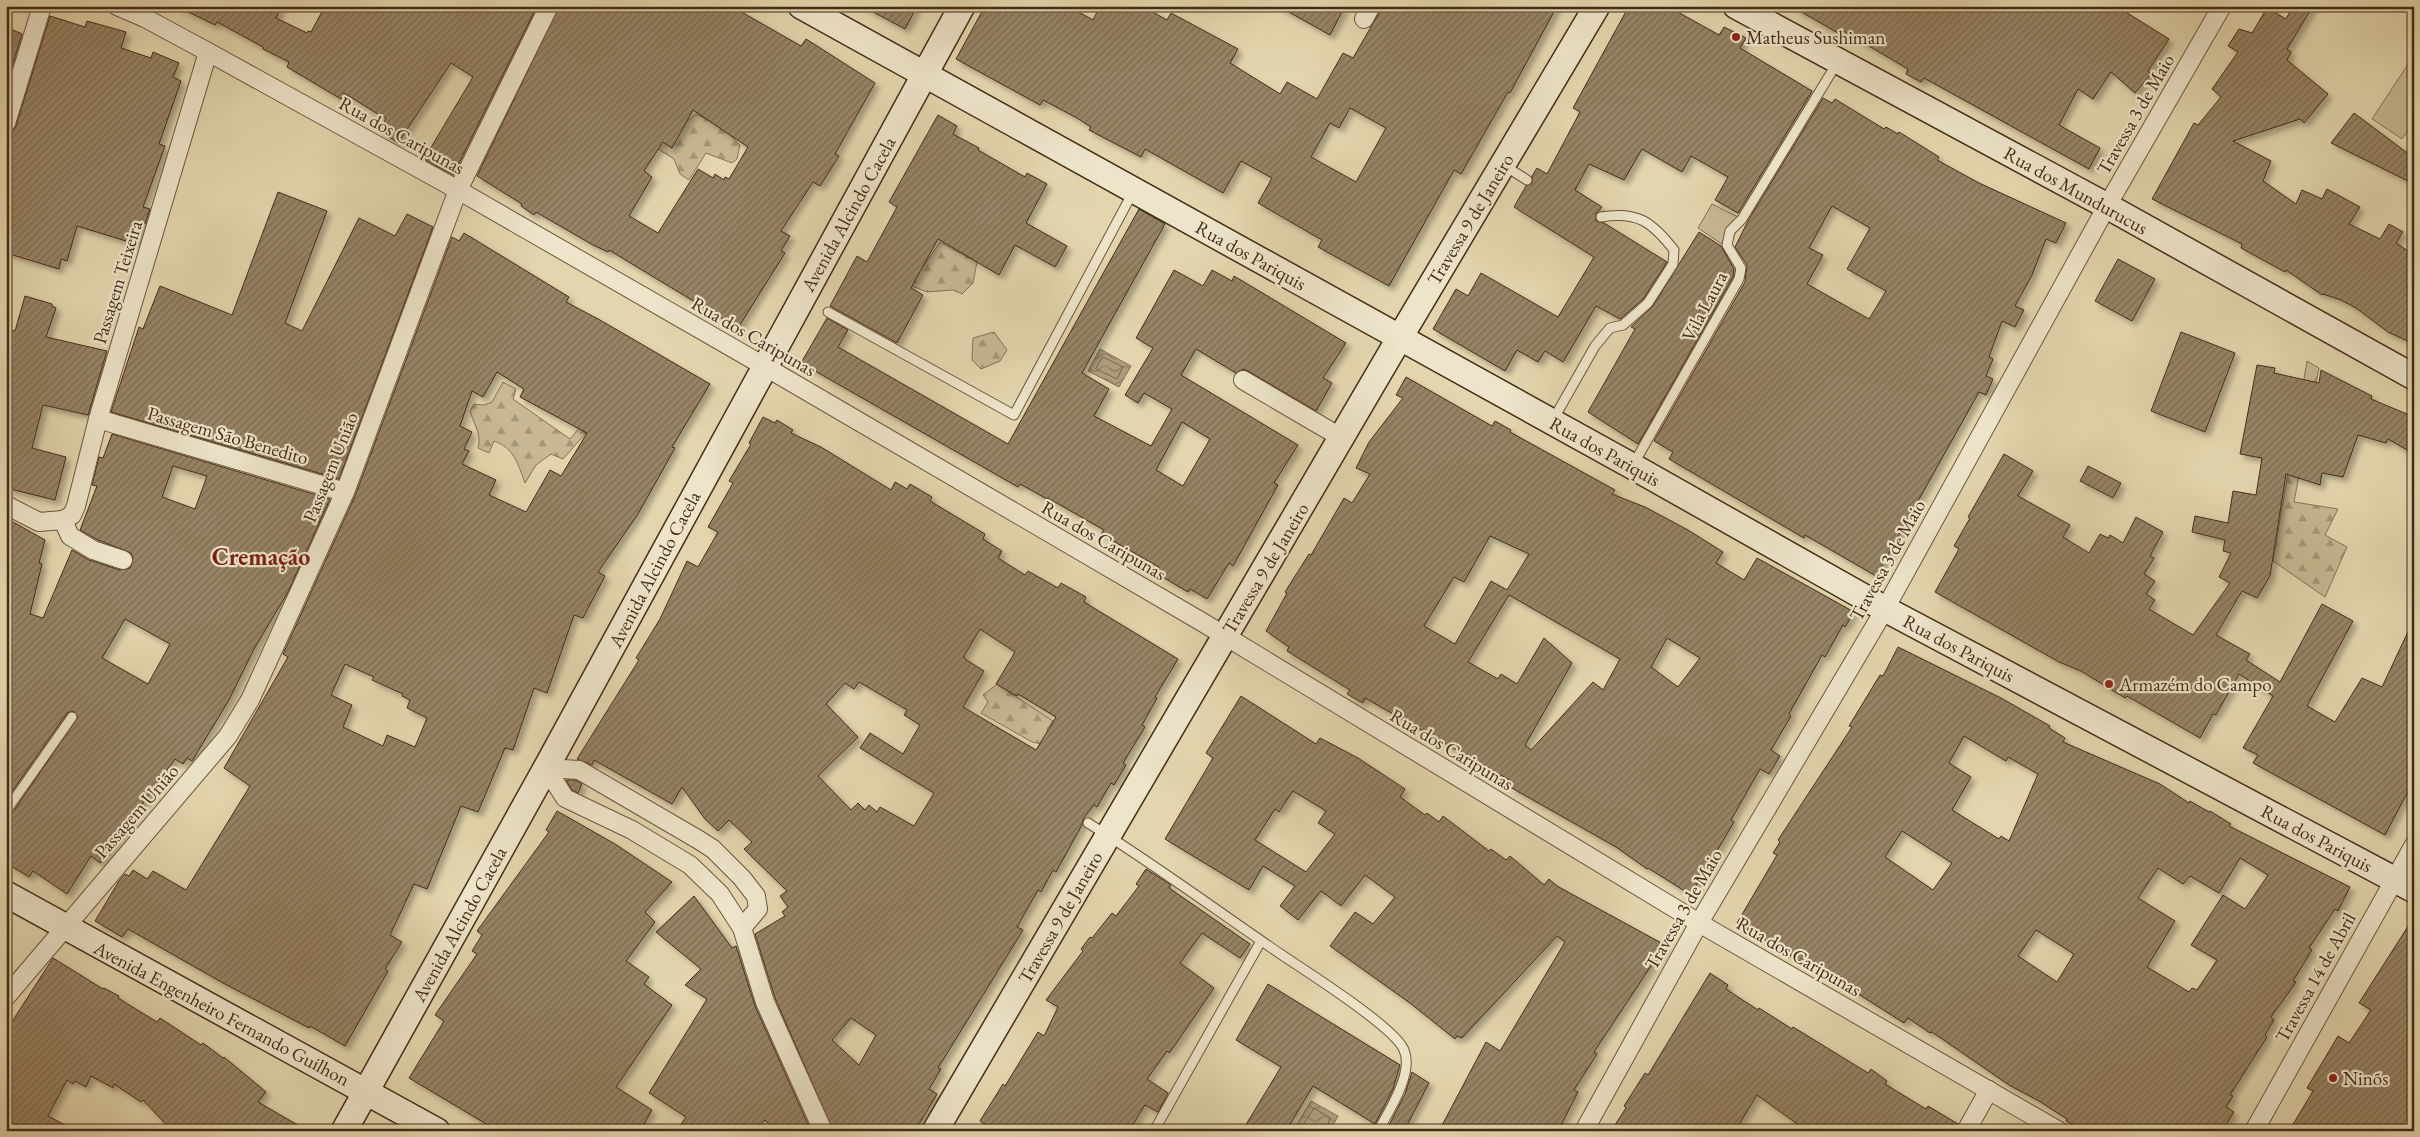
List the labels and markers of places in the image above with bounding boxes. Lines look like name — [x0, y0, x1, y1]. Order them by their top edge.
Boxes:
place label: Matheus Sushiman — [1746, 25, 1885, 50]
marker: Matheus Sushiman — [1730, 31, 1742, 43]
place label: Armazém do Campo — [2118, 672, 2272, 697]
marker: Armazém do Campo — [2103, 678, 2115, 690]
place label: Ninõs — [2343, 1066, 2388, 1091]
marker: Ninõs — [2327, 1072, 2339, 1084]

